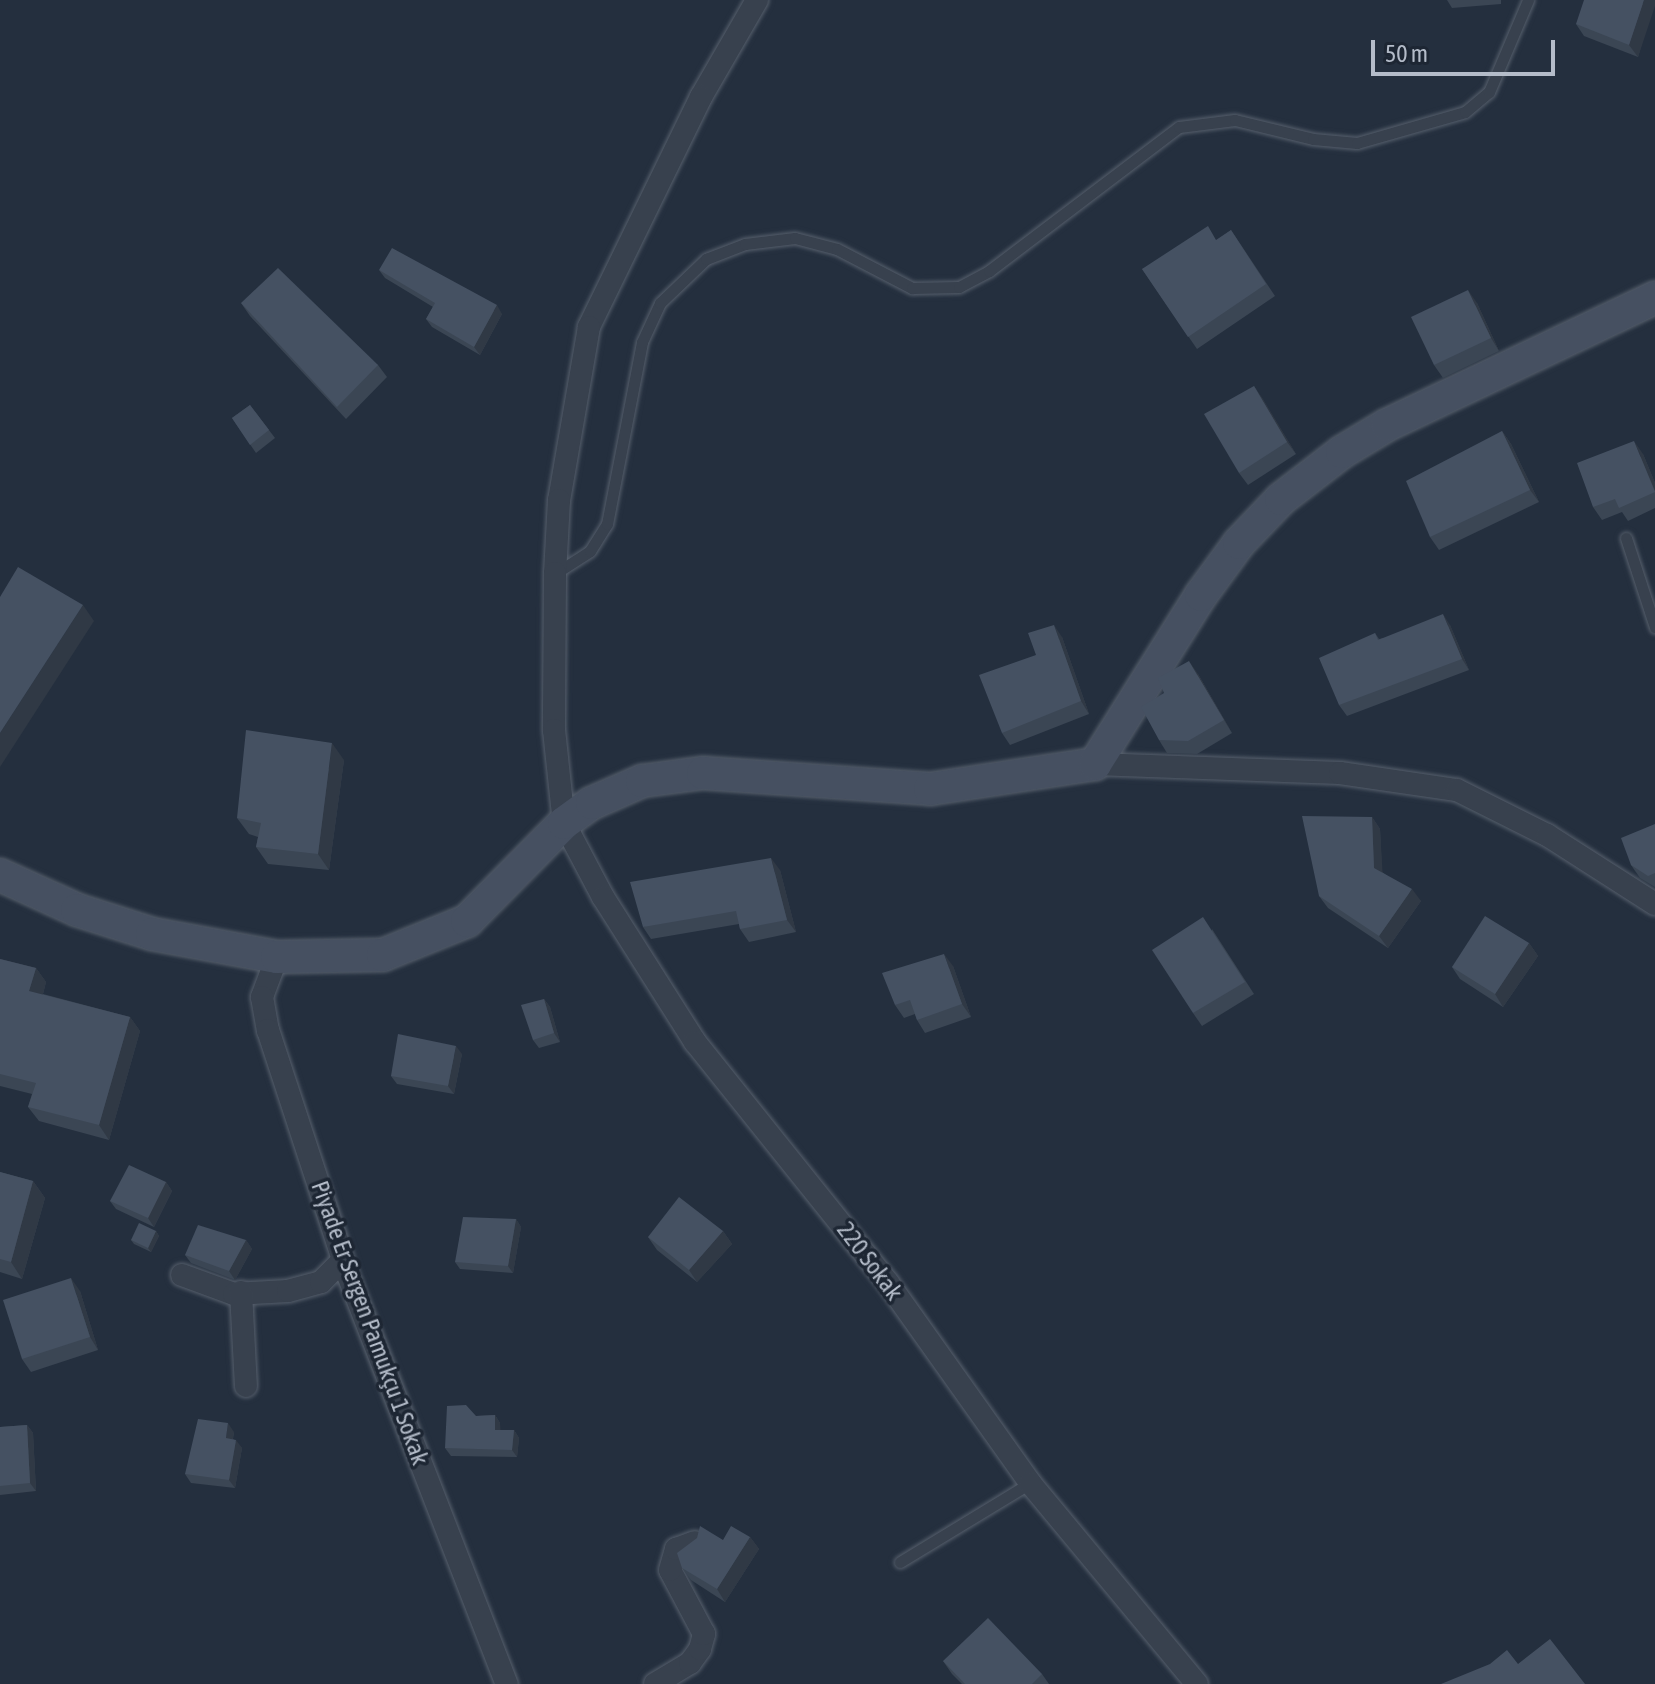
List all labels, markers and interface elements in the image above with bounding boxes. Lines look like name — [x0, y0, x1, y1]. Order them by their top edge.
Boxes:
scale bar — [1375, 24, 1559, 74]
text: 50 m — [1385, 40, 1428, 67]
street label: Piyade Er Sergen Pamukçu 1 Sokak — [305, 1177, 435, 1469]
street label: 220 Sokak — [831, 1216, 909, 1306]

